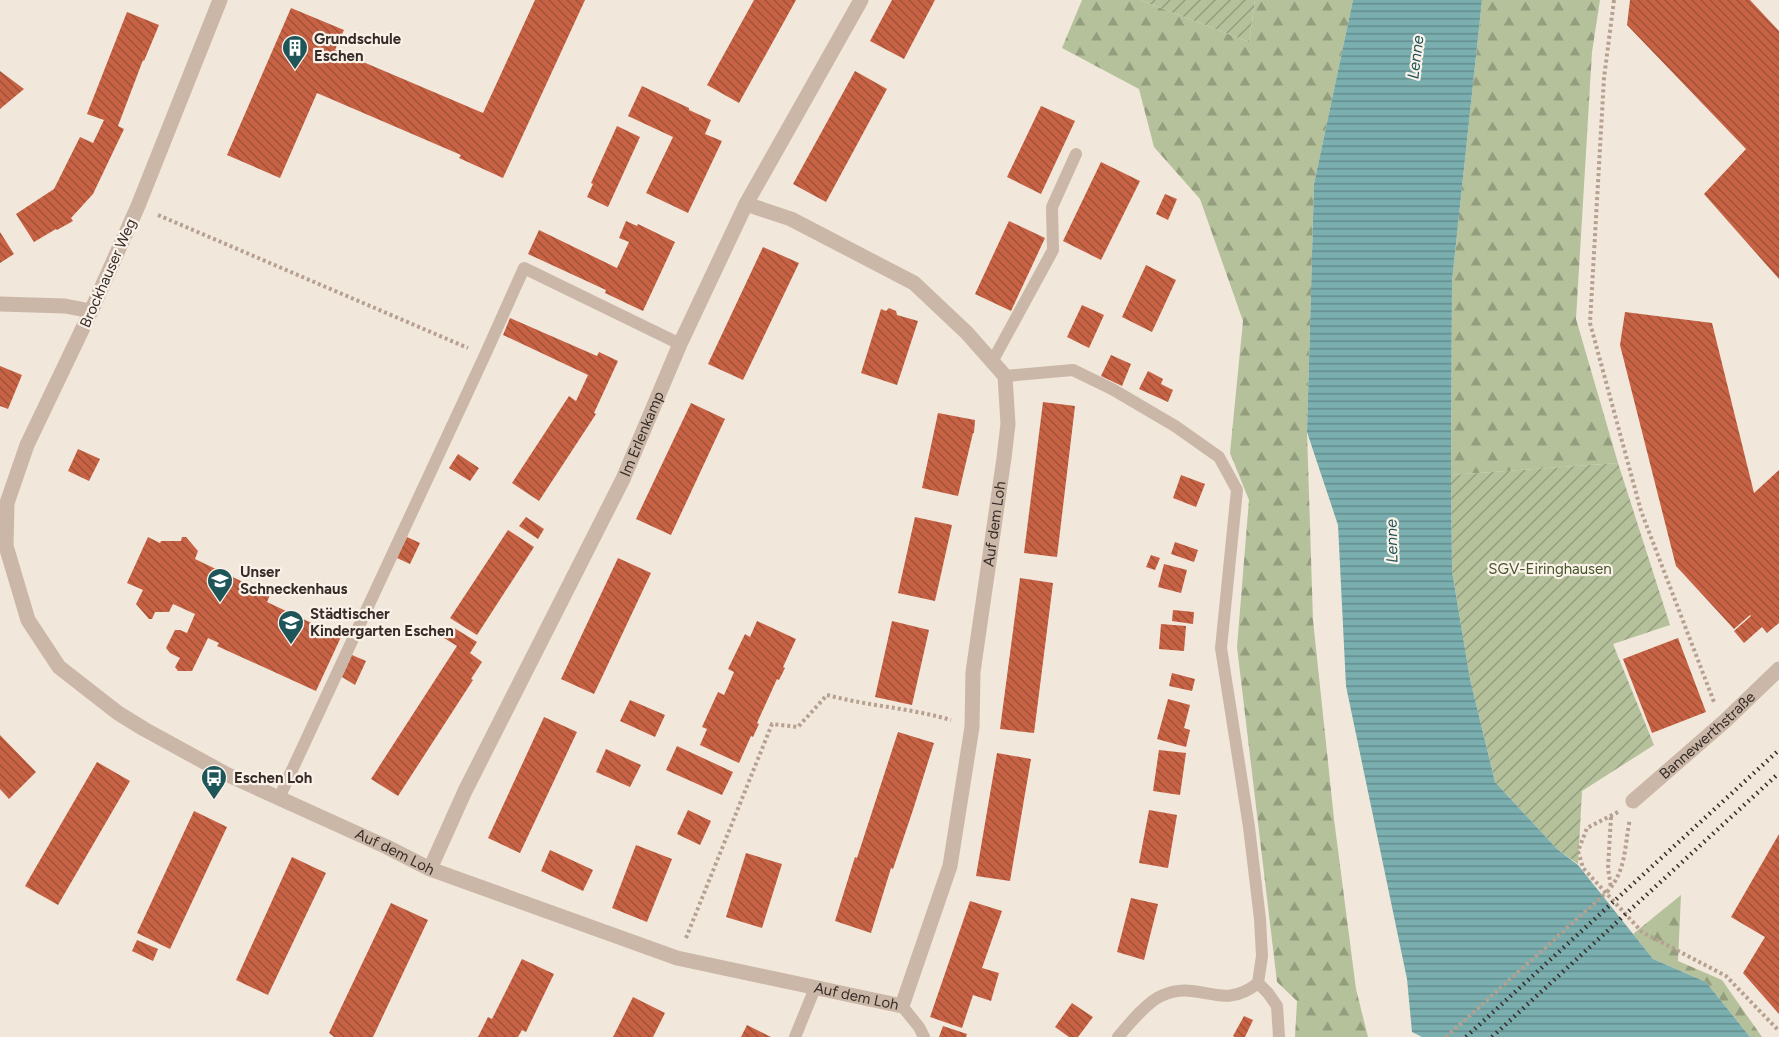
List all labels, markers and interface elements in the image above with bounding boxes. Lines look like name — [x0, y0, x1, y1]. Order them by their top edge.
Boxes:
place label: Grundschule Eschen — [314, 30, 402, 65]
building icon: Grundschule Eschen — [280, 33, 310, 71]
water label: Lenne — [1403, 34, 1428, 80]
street label: Brockhauser Weg — [76, 216, 140, 330]
street label: Im Erlenkamp — [616, 389, 668, 479]
street label: Auf dem Loh — [979, 480, 1010, 568]
water label: Lenne — [1382, 519, 1401, 563]
park label: SGV-Eiringhausen — [1488, 560, 1612, 578]
place label: Unser Schneckenhaus — [240, 563, 347, 598]
school or university icon: Unser Schneckenhaus — [205, 566, 235, 604]
place label: Städtischer Kindergarten Eschen — [310, 605, 454, 640]
school or university icon: Städtischer Kindergarten Eschen — [276, 608, 306, 646]
street label: Bannewerthstraße — [1656, 688, 1759, 783]
bus stop icon: Eschen Loh — [199, 763, 229, 801]
place label: Eschen Loh — [234, 769, 312, 787]
street label: Auf dem Loh — [352, 825, 438, 879]
street label: Auf dem Loh — [812, 978, 900, 1014]

